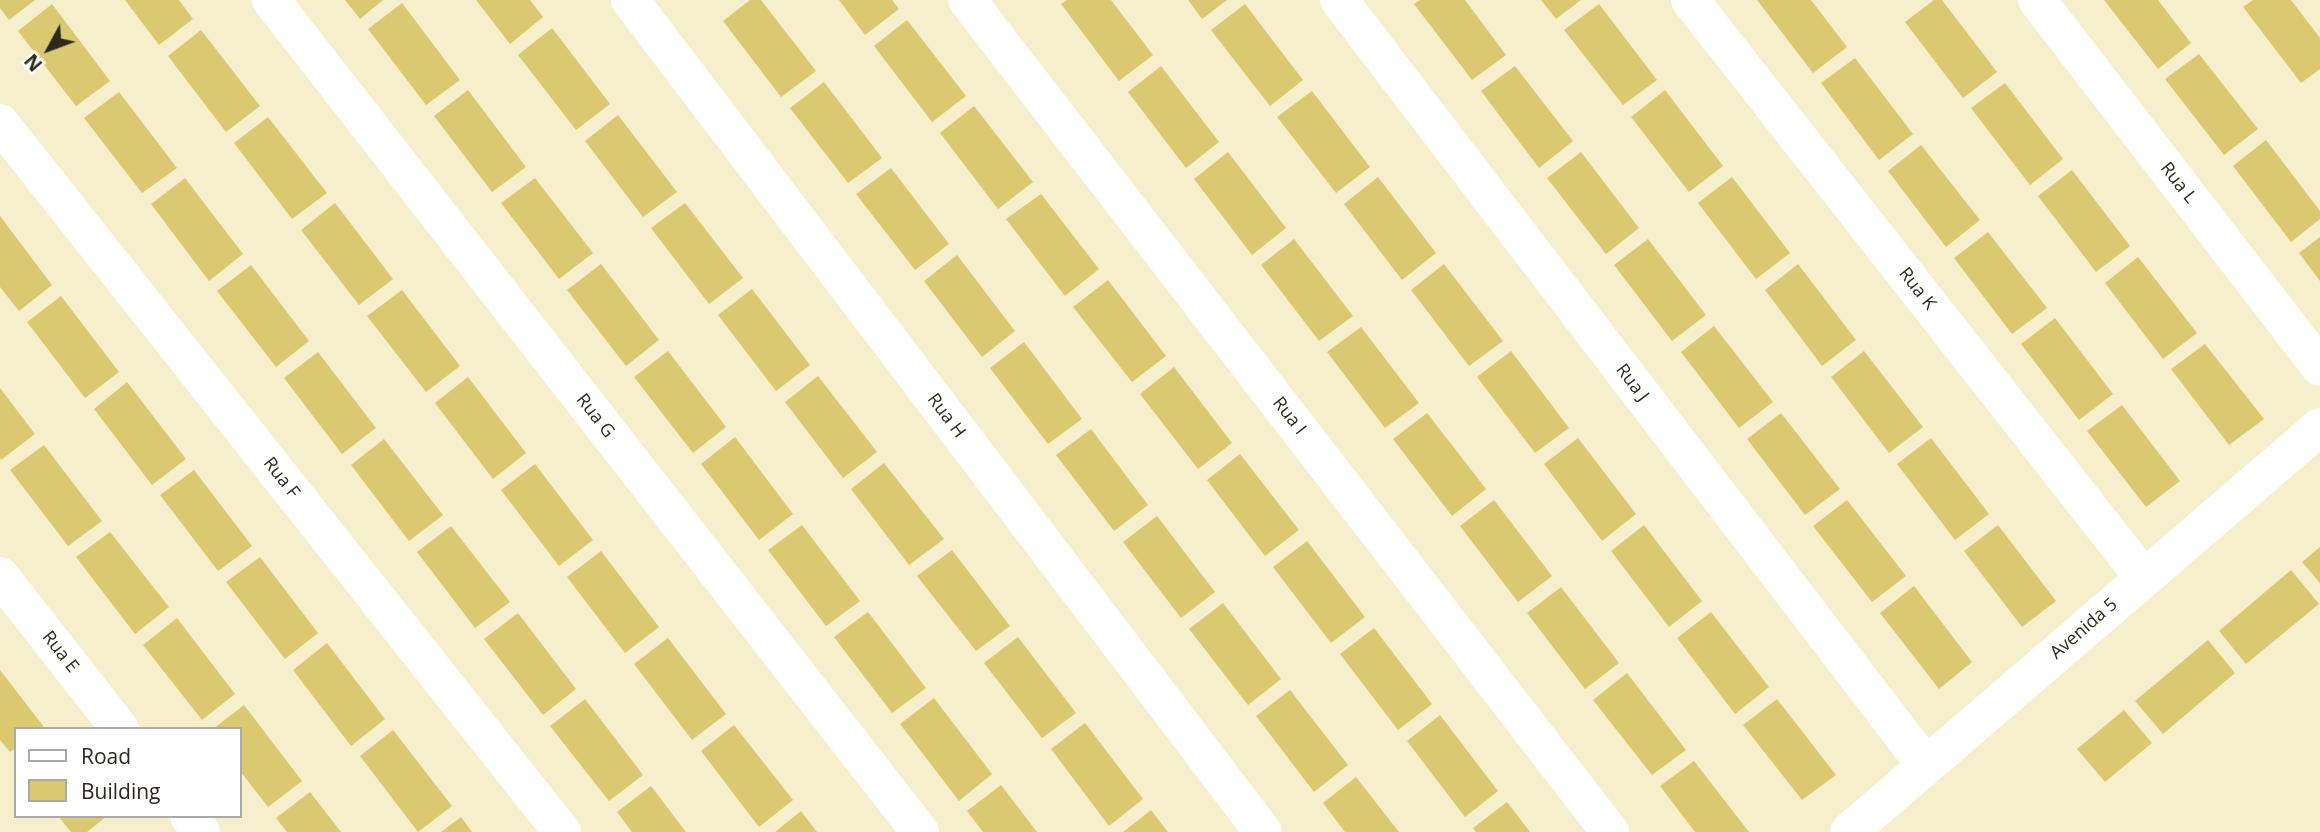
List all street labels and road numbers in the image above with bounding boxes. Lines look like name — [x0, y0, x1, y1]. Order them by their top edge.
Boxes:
street label: Rua L — [2155, 158, 2201, 208]
street label: Rua K — [1894, 263, 1940, 315]
street label: Rua J — [1611, 360, 1653, 406]
street label: Rua H — [922, 389, 970, 443]
street label: Rua G — [571, 390, 619, 442]
street label: Rua I — [1268, 393, 1310, 439]
street label: Rua F — [258, 453, 304, 503]
street label: Avenida 5 — [2046, 594, 2122, 664]
street label: Rua E — [37, 627, 83, 677]

